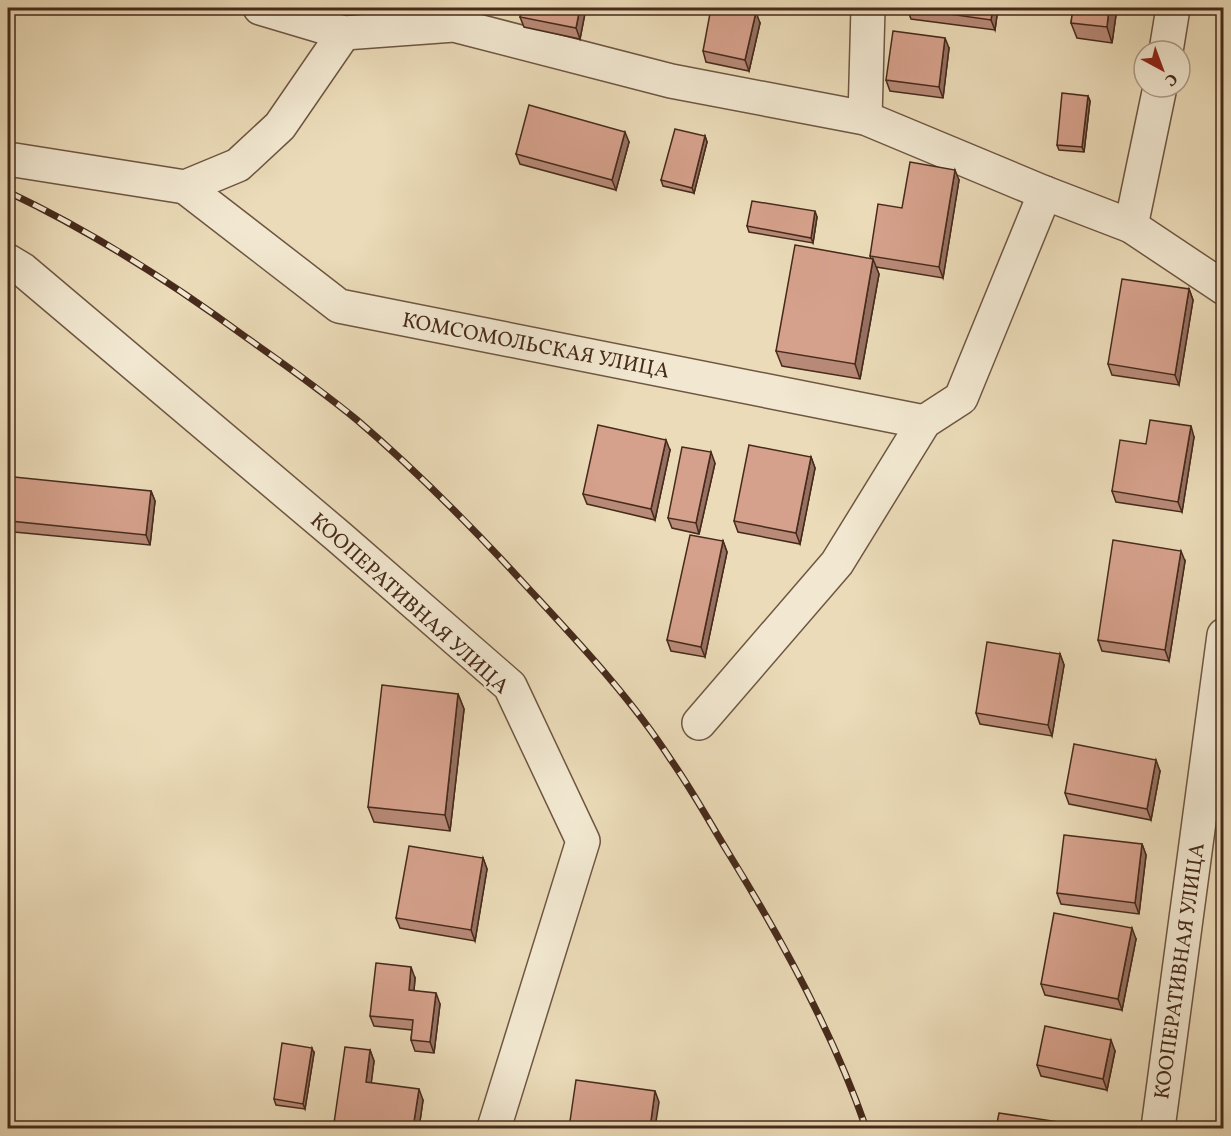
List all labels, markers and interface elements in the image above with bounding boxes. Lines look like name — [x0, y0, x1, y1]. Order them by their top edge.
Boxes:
north arrow — [1132, 39, 1192, 99]
text: С — [1159, 67, 1182, 90]
street label: КОМСОМОЛЬСКАЯ УЛИЦА — [400, 306, 672, 387]
street label: КООПЕРАТИВНАЯ УЛИЦА — [303, 507, 515, 702]
street label: КООПЕРАТИВНАЯ УЛИЦА — [1148, 841, 1213, 1101]

